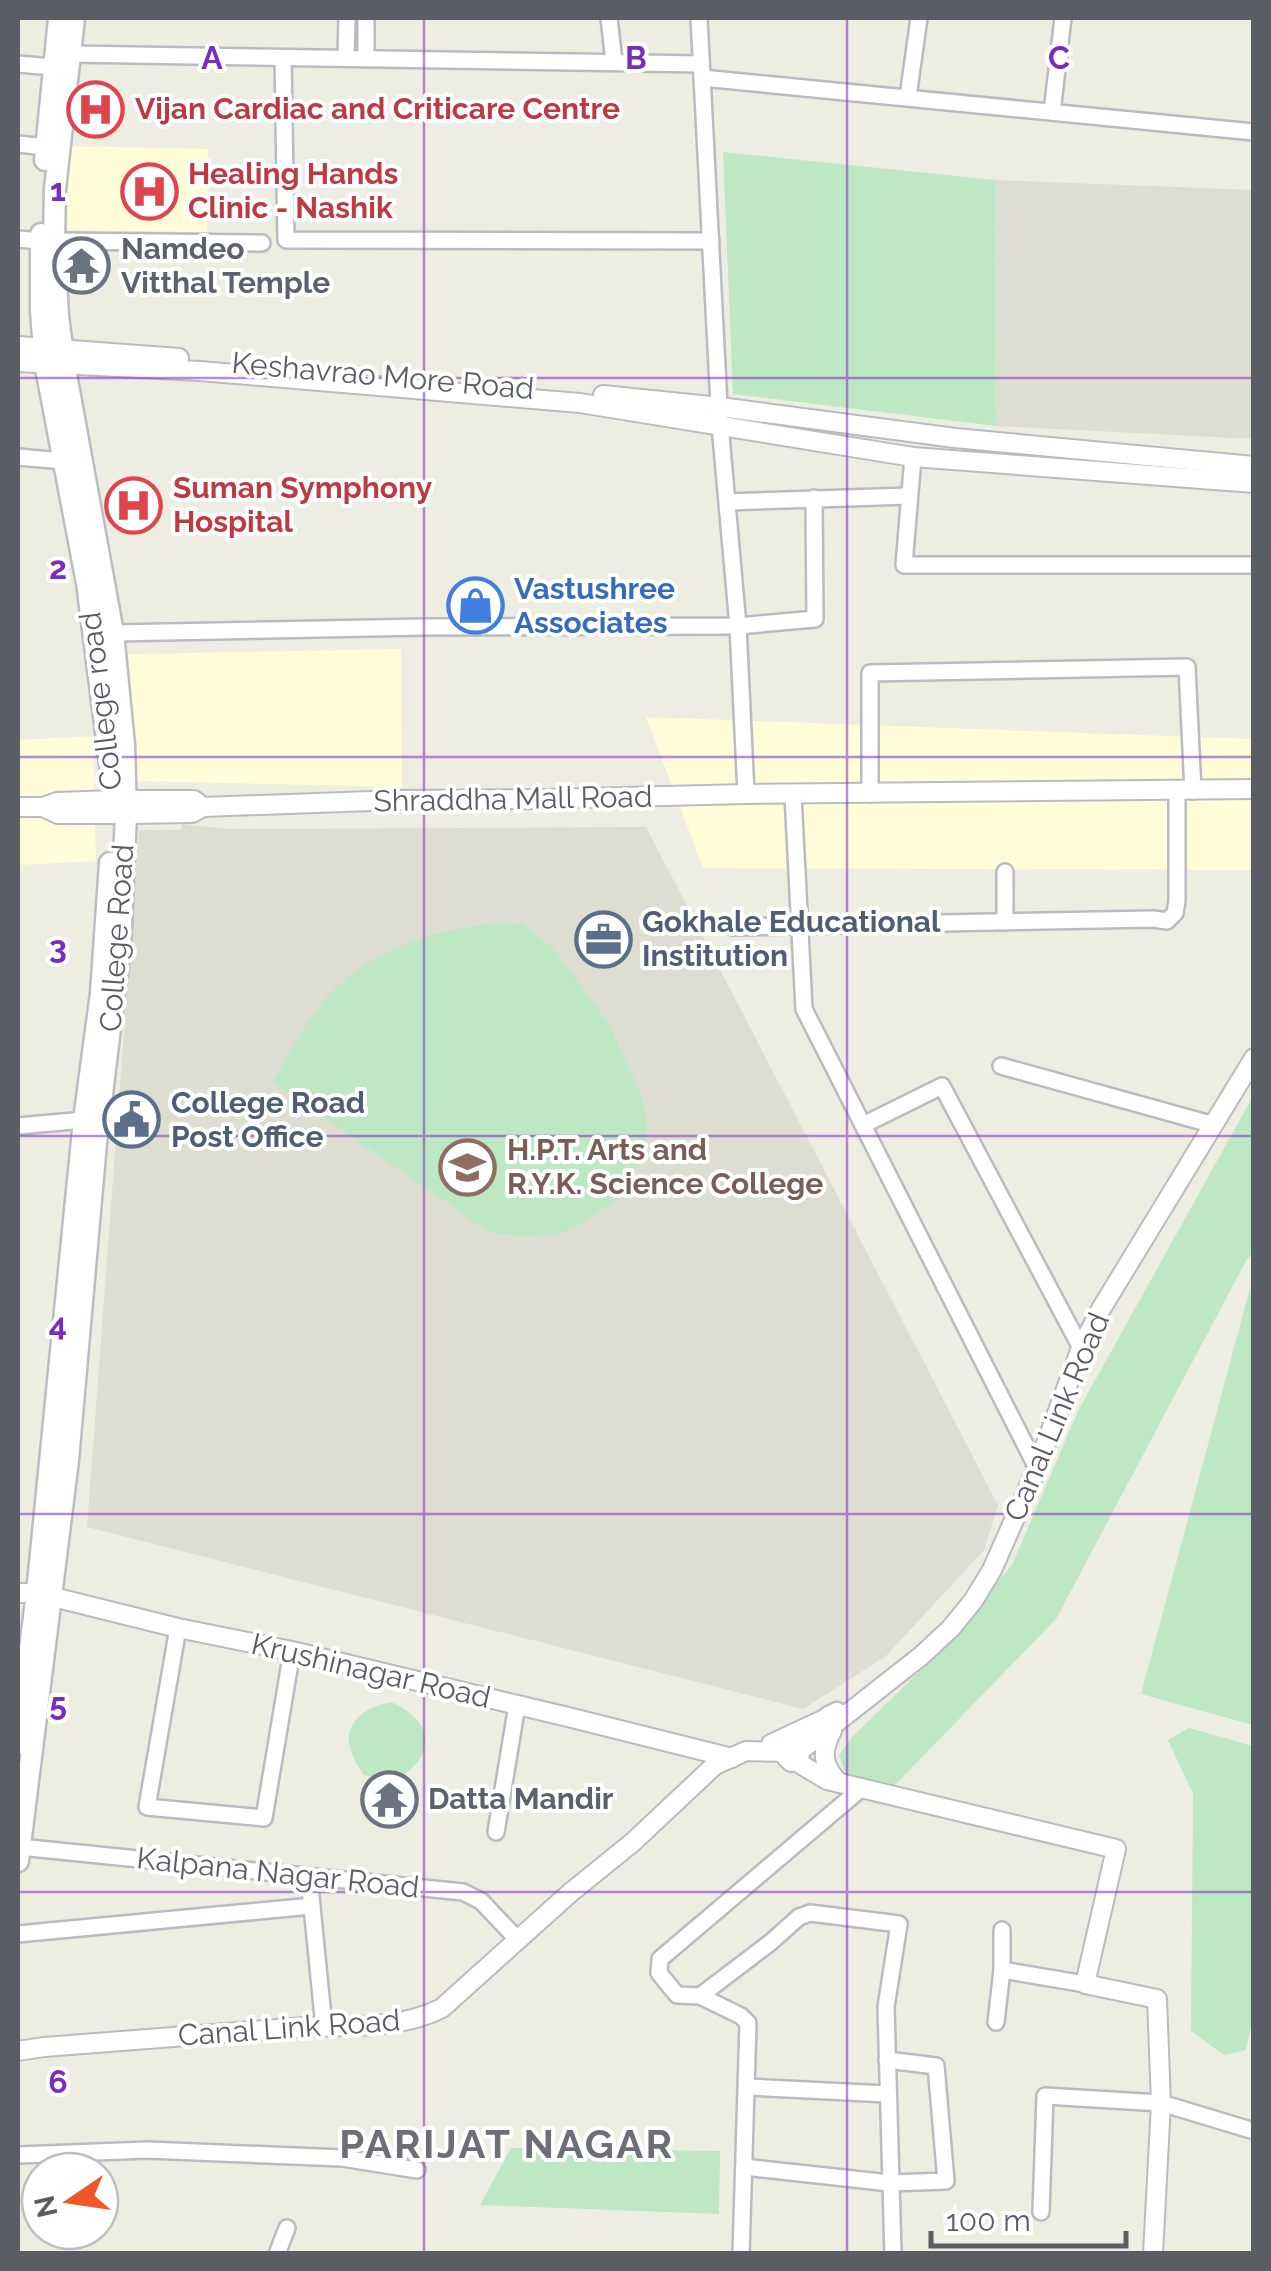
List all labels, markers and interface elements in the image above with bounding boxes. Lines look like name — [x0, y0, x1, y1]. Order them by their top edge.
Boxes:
text: A — [201, 39, 223, 76]
text: B — [625, 39, 647, 76]
text: C — [1048, 39, 1070, 76]
hospital icon: Vijan Cardiac and Criticare Centre — [66, 79, 126, 139]
place label: Vijan Cardiac and Criticare Centre — [135, 91, 620, 126]
place label: Healing Hands Clinic - Nashik — [188, 156, 398, 225]
hospital icon: Healing Hands Clinic - Nashik — [119, 161, 179, 221]
text: 1 — [50, 171, 66, 208]
place label: Namdeo Vitthal Temple — [121, 231, 330, 300]
temple icon: Namdeo Vitthal Temple — [52, 236, 112, 296]
street label: Keshavrao More Road — [230, 345, 536, 406]
place label: Suman Symphony Hospital — [173, 470, 433, 539]
hospital icon: Suman Symphony Hospital — [104, 475, 164, 535]
text: 2 — [49, 549, 67, 586]
place label: Vastushree Associates — [514, 571, 675, 640]
shop icon: Vastushree Associates — [445, 576, 505, 636]
street label: College road — [72, 610, 129, 792]
street label: Shraddha Mall Road — [373, 779, 653, 818]
street label: College Road — [92, 843, 141, 1033]
place label: Gokhale Educational Institution — [642, 904, 941, 973]
office icon: Gokhale Educational Institution — [573, 909, 633, 969]
text: 3 — [49, 928, 67, 965]
place label: College Road Post Office — [171, 1085, 365, 1154]
public building icon: College Road Post Office — [102, 1090, 162, 1150]
place label: H.P.T. Arts and R.Y.K. Science College — [507, 1132, 823, 1201]
school or university icon: H.P.T. Arts and R.Y.K. Science College — [438, 1137, 498, 1197]
text: 4 — [49, 1306, 67, 1343]
street label: Canal Link Road — [997, 1307, 1116, 1526]
street label: Krushinagar Road — [248, 1626, 494, 1715]
text: 5 — [49, 1685, 67, 1722]
temple icon: Datta Mandir — [359, 1769, 419, 1829]
place label: Datta Mandir — [428, 1781, 614, 1816]
street label: Kalpana Nagar Road — [135, 1840, 421, 1905]
street label: Canal Link Road — [177, 2002, 401, 2053]
text: 6 — [48, 2063, 68, 2100]
district label: PARIJAT NAGAR — [339, 2120, 675, 2167]
north arrow — [20, 2151, 120, 2251]
scale bar — [931, 2186, 1126, 2248]
text: N — [28, 2192, 65, 2221]
text: 100 m — [946, 2203, 1031, 2238]

